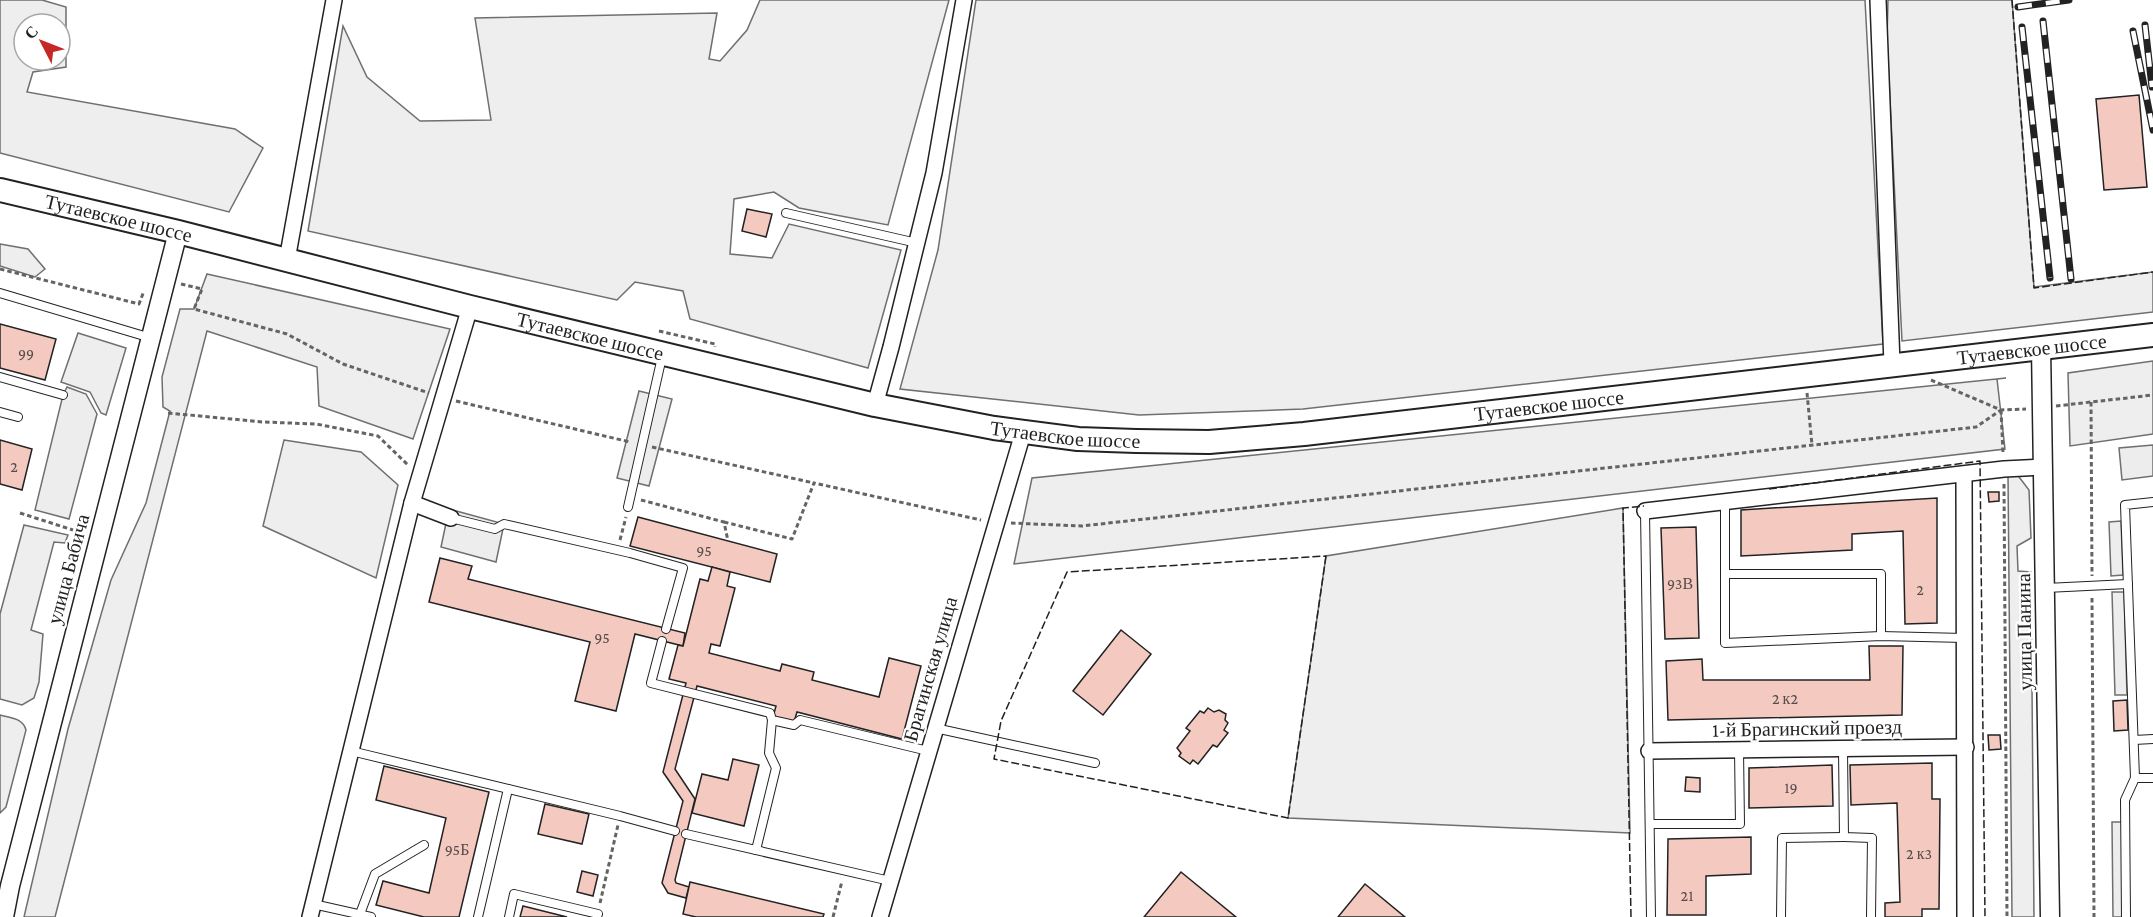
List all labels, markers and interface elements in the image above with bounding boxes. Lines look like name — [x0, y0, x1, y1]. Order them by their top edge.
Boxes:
north arrow — [12, 12, 72, 72]
text: С — [21, 22, 41, 42]
street label: Тутаевское шоссе — [43, 190, 195, 246]
street label: Тутаевское шоссе — [514, 308, 666, 365]
street label: Тутаевское шоссе — [1956, 329, 2108, 369]
house number: 99 — [18, 345, 34, 362]
street label: Тутаевское шоссе — [1473, 386, 1625, 425]
street label: Тутаевское шоссе — [989, 417, 1141, 452]
house number: 2 — [10, 458, 18, 475]
street label: улица Бабича — [43, 511, 94, 627]
house number: 95 — [696, 542, 712, 559]
street label: улица Панина — [2012, 573, 2037, 691]
house number: 93В — [1667, 575, 1693, 592]
house number: 2 — [1916, 581, 1924, 598]
street label: Брагинская улица — [899, 594, 962, 744]
house number: 95 — [594, 629, 610, 646]
house number: 2 к2 — [1772, 690, 1798, 707]
street label: 1-й Брагинский проезд — [1712, 715, 1902, 742]
house number: 19 — [1784, 779, 1798, 796]
house number: 95Б — [445, 841, 469, 858]
house number: 2 к3 — [1906, 845, 1932, 862]
house number: 21 — [1681, 887, 1693, 904]

